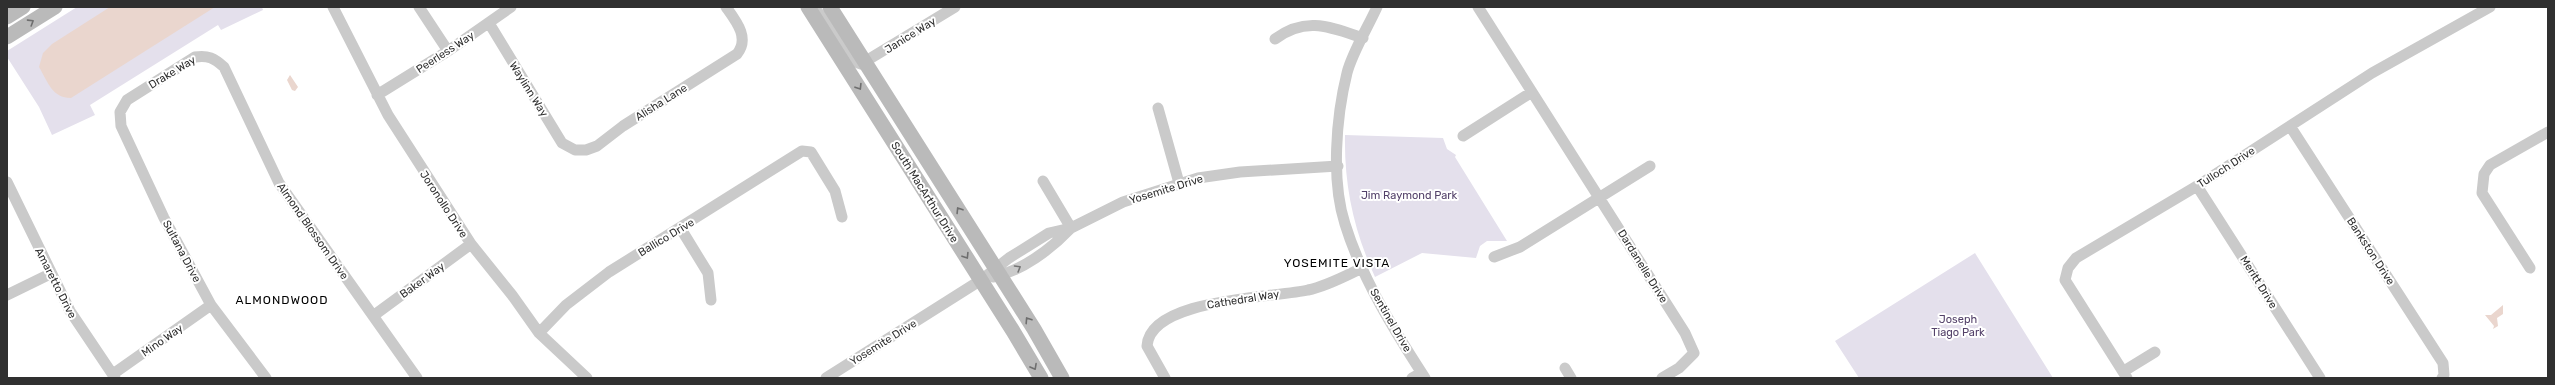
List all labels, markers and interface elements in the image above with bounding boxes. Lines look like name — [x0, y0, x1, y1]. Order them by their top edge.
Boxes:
street label: Janice Way — [882, 15, 938, 56]
one-way arrow — [27, 19, 34, 27]
street label: Peerless Way — [414, 29, 477, 76]
street label: Drake Way — [146, 53, 198, 91]
street label: Waylinn Way — [507, 59, 551, 119]
street label: Alisha Lane — [633, 81, 690, 124]
one-way arrow — [854, 83, 862, 90]
street label: South MacArthur Drive — [888, 139, 961, 245]
street label: Tulloch Drive — [2195, 144, 2257, 191]
street label: Joronollo Drive — [417, 168, 470, 240]
street label: Yosemite Drive — [1128, 172, 1205, 207]
street label: Almond Blossom Drive — [274, 181, 351, 282]
park label: Jim Raymond Park — [1361, 189, 1457, 202]
one-way arrow — [956, 207, 964, 214]
street label: Bankston Drive — [2344, 215, 2397, 287]
street label: Ballico Drive — [636, 216, 697, 259]
street label: Sultana Drive — [160, 218, 203, 284]
street label: Dardanelle Drive — [1615, 227, 1670, 305]
street label: Amaretto Drive — [32, 246, 79, 321]
one-way arrow — [961, 252, 969, 259]
street label: Meritt Drive — [2237, 254, 2280, 311]
district label: YOSEMITE VISTA — [1284, 256, 1390, 270]
street label: Baker Way — [397, 260, 447, 301]
one-way arrow — [1014, 265, 1021, 272]
street label: Sentinel Drive — [1367, 286, 1414, 354]
street label: Cathedral Way — [1206, 287, 1280, 312]
district label: ALMONDWOOD — [236, 293, 329, 307]
park label: Joseph Tiago Park — [1931, 313, 1985, 339]
street label: Yosemite Drive — [847, 317, 919, 368]
one-way arrow — [1026, 317, 1033, 324]
street label: Mino Way — [139, 321, 185, 359]
one-way arrow — [1030, 363, 1037, 370]

